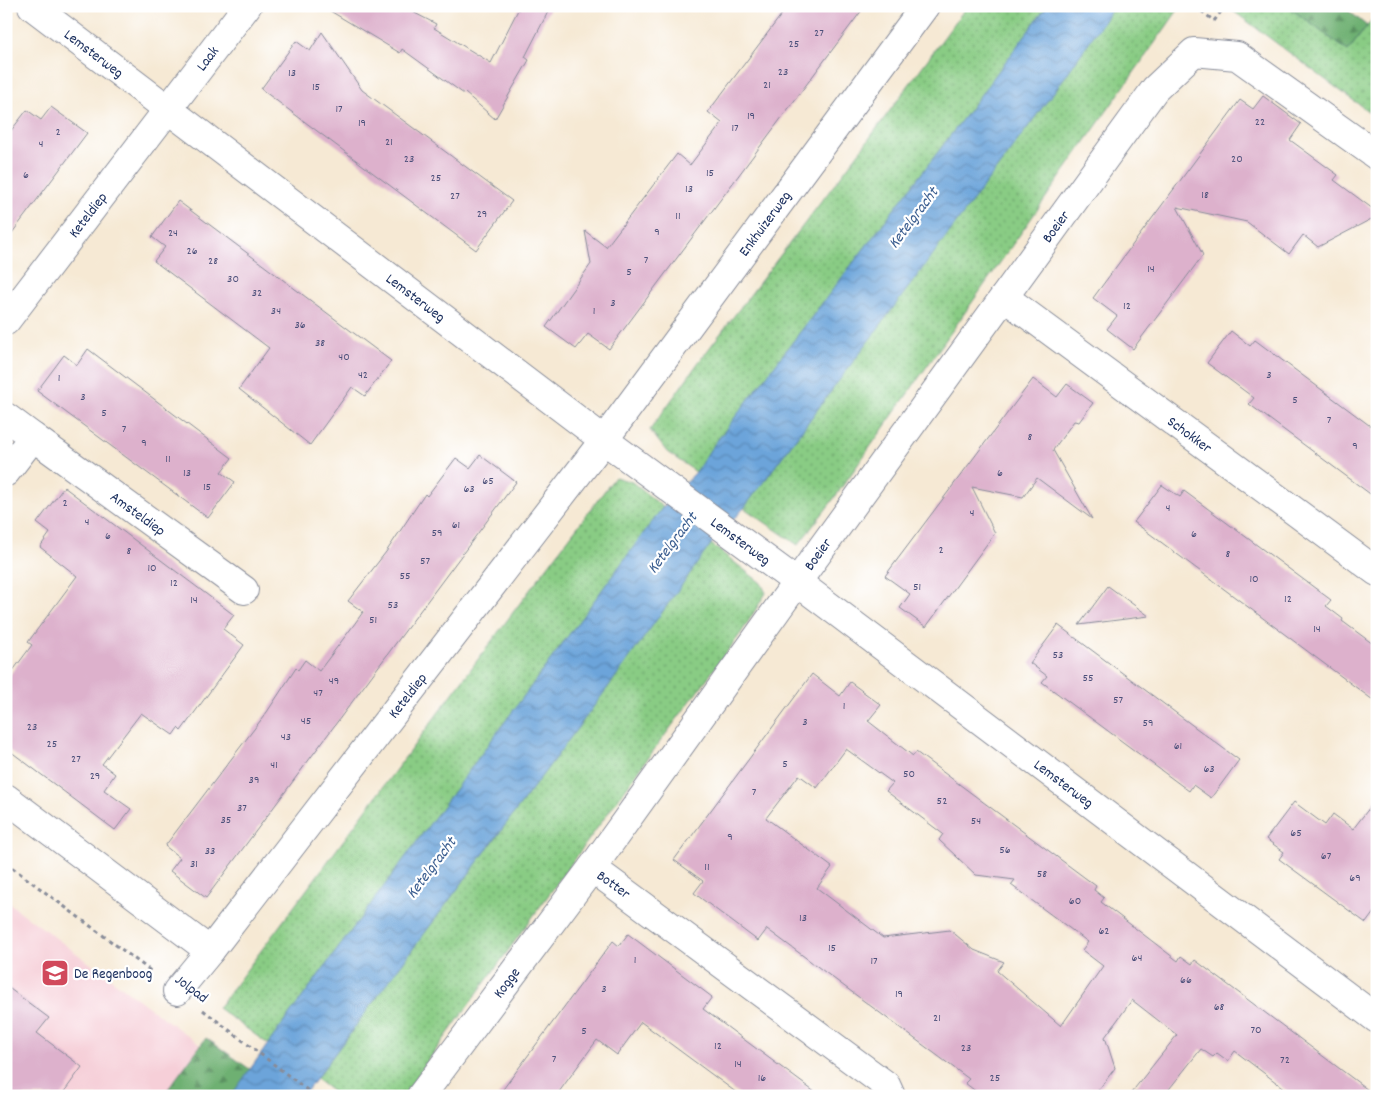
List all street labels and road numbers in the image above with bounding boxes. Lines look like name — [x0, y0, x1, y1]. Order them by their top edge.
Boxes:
street label: Lemsterweg — [58, 25, 127, 85]
street label: Laak — [192, 42, 225, 76]
street label: Enkhuizerweg — [734, 187, 798, 262]
street label: Keteldiep — [64, 188, 114, 243]
street label: Boeier — [1038, 206, 1076, 248]
street label: Lemsterweg — [380, 269, 449, 329]
street label: Schokker — [1162, 412, 1216, 460]
street label: Amsteldiep — [105, 487, 169, 543]
street label: Lemsterweg — [705, 513, 774, 572]
street label: Boeier — [800, 534, 839, 576]
street label: Keteldiep — [384, 669, 434, 724]
street label: Lemsterweg — [1028, 755, 1097, 815]
street label: Botter — [591, 866, 635, 906]
street label: Kogge — [489, 963, 527, 1004]
street label: Jolpad — [170, 970, 212, 1009]

